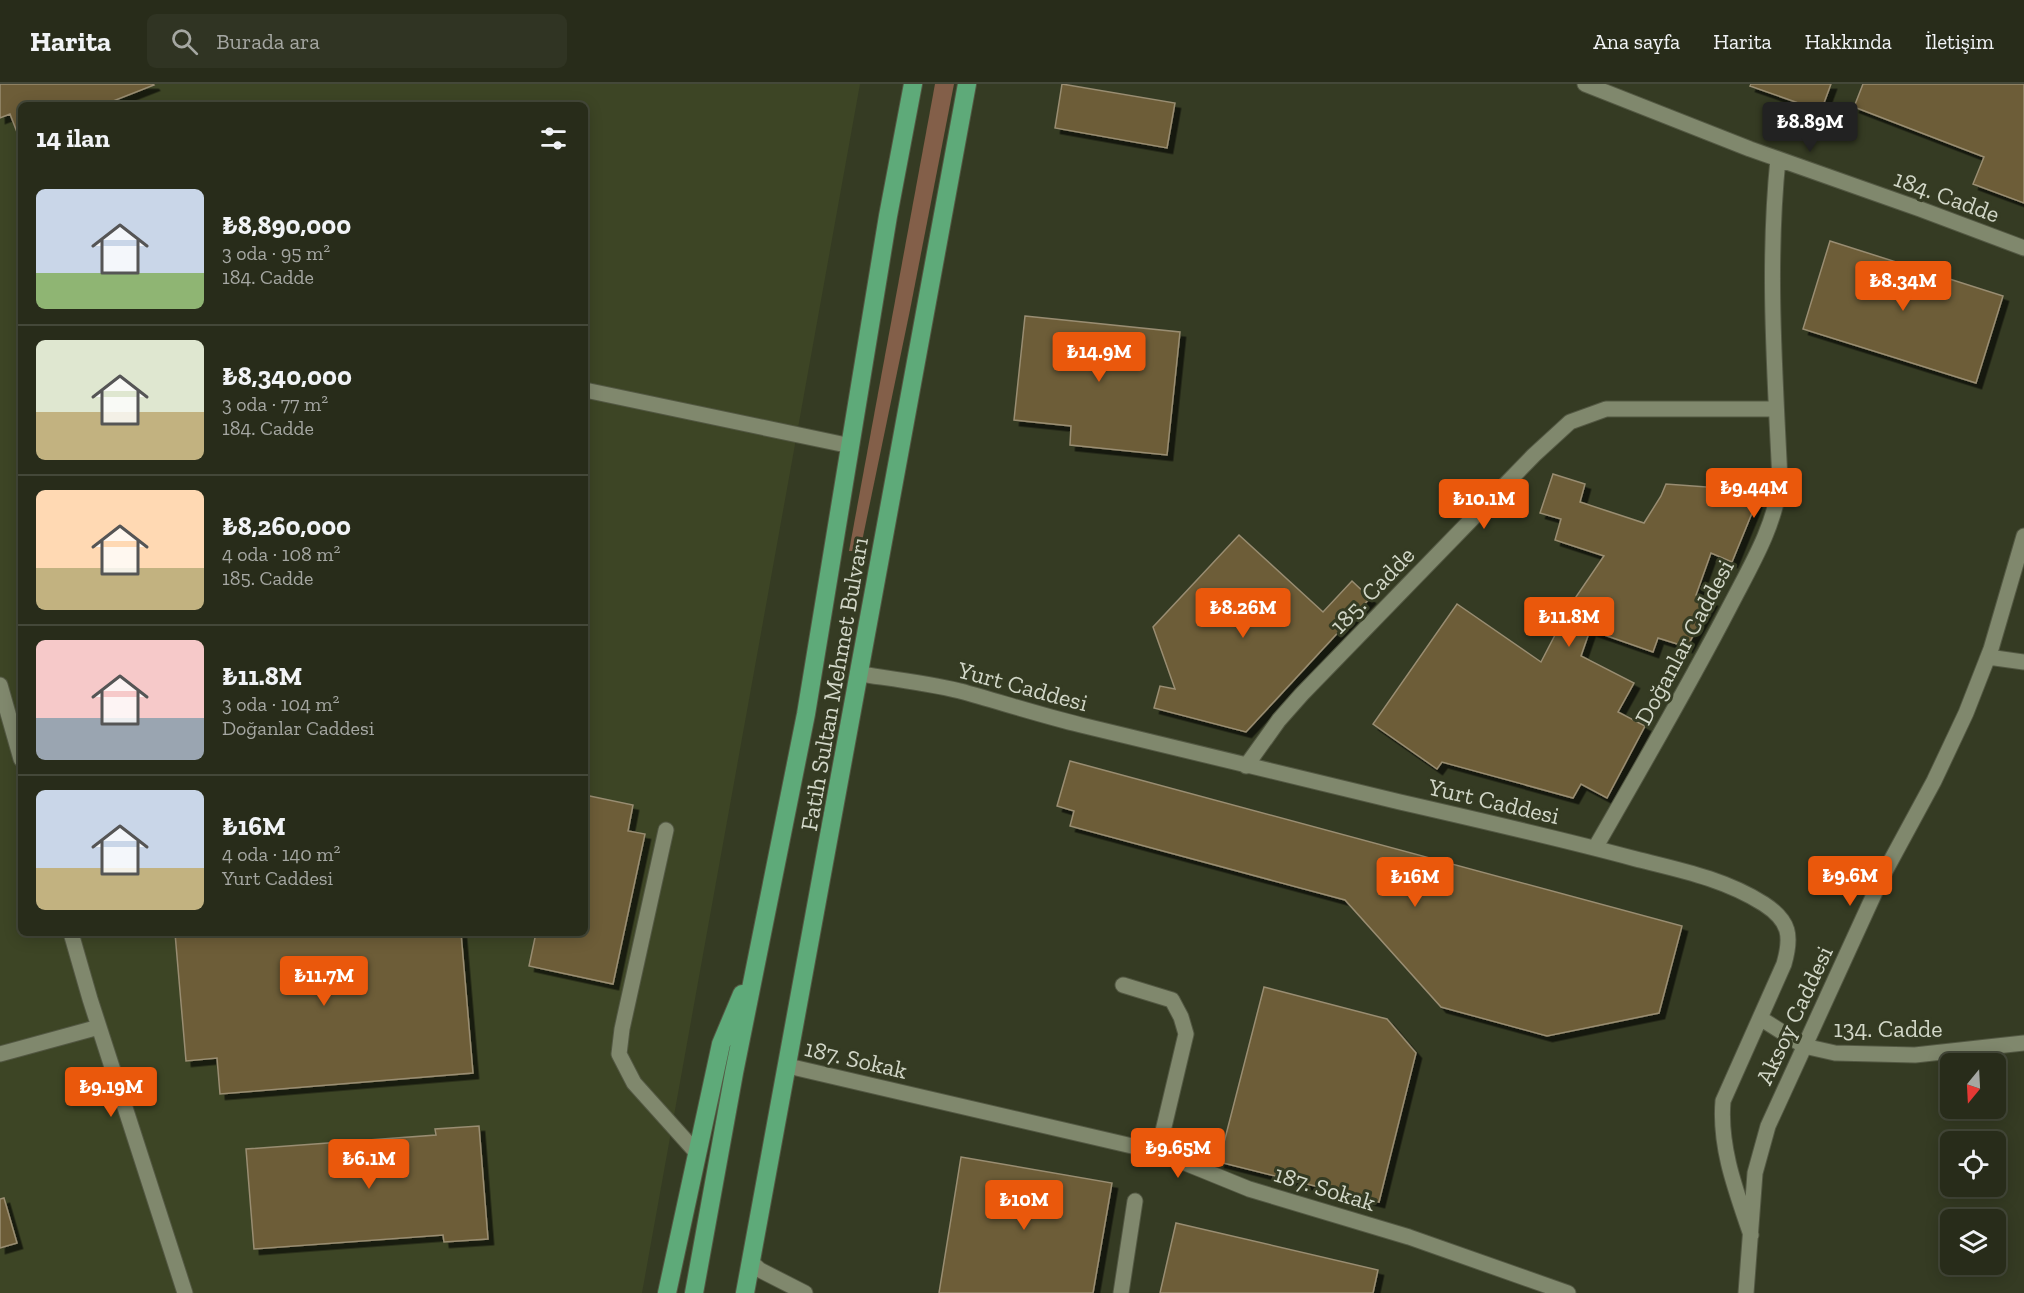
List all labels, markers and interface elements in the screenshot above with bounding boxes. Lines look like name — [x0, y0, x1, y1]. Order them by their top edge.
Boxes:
search box — [147, 14, 567, 68]
text: Harita — [30, 25, 111, 58]
icon: search — [168, 25, 201, 58]
text: Burada ara — [216, 28, 320, 55]
text: Ana sayfa — [1593, 29, 1680, 54]
text: Harita — [1713, 29, 1772, 54]
text: Hakkında — [1805, 29, 1892, 54]
text: İletişim — [1925, 29, 1994, 54]
pin: ₺8.89M — [1761, 102, 1859, 153]
text: ₺8.89M — [1777, 109, 1843, 133]
text: 14 ilan — [36, 122, 110, 154]
icon: filters — [537, 122, 570, 155]
street label: 184. Cadde — [1890, 164, 2004, 228]
text: ₺8,890,000 — [222, 209, 351, 241]
icon: home — [84, 213, 156, 285]
text: 3 oda · 95 m² — [222, 241, 330, 265]
pin: ₺8.34M — [1854, 261, 1952, 312]
text: 184. Cadde — [222, 265, 314, 289]
text: ₺8.34M — [1869, 268, 1937, 292]
pin: ₺14.9M — [1050, 332, 1148, 383]
text: ₺14.9M — [1067, 339, 1131, 363]
text: ₺8,340,000 — [222, 360, 352, 392]
icon: home — [84, 364, 156, 436]
text: 3 oda · 77 m² — [222, 392, 328, 416]
text: 184. Cadde — [222, 416, 314, 440]
pin: ₺9.44M — [1705, 468, 1803, 519]
text: ₺9.44M — [1720, 475, 1788, 499]
pin: ₺10.1M — [1435, 479, 1533, 530]
text: ₺10.1M — [1453, 486, 1515, 510]
text: ₺8,260,000 — [222, 510, 351, 542]
icon: home — [84, 514, 156, 586]
street label: Fatih Sultan Mehmet Bulvarı — [794, 535, 874, 833]
street label: 185. Cadde — [1323, 540, 1421, 640]
text: 4 oda · 108 m² — [222, 542, 340, 566]
street label: Doğanlar Caddesi — [1628, 554, 1740, 730]
text: 185. Cadde — [222, 566, 313, 590]
pin: ₺8.26M — [1194, 588, 1292, 639]
text: ₺8.26M — [1210, 595, 1276, 619]
pin: ₺11.8M — [1520, 597, 1618, 648]
text: ₺11.8M — [1538, 604, 1600, 628]
street label: Yurt Caddesi — [954, 654, 1091, 717]
text: ₺11.8M — [222, 660, 302, 692]
icon: home — [84, 664, 156, 736]
text: 3 oda · 104 m² — [222, 692, 339, 716]
text: Doğanlar Caddesi — [222, 716, 374, 740]
street label: Yurt Caddesi — [1425, 772, 1563, 830]
text: ₺16M — [222, 810, 286, 842]
icon: home — [84, 814, 156, 886]
text: 4 oda · 140 m² — [222, 842, 340, 866]
pin: ₺9.6M — [1808, 856, 1892, 907]
pin: ₺16M — [1379, 857, 1451, 908]
text: ₺9.6M — [1822, 863, 1878, 887]
text: ₺16M — [1391, 864, 1439, 888]
text: Yurt Caddesi — [222, 866, 333, 890]
street label: Aksoy Caddesi — [1749, 941, 1839, 1089]
pin: ₺11.7M — [275, 956, 373, 1007]
text: ₺11.7M — [294, 963, 354, 987]
street label: 134. Cadde — [1833, 1014, 1943, 1043]
street label: 187. Sokak — [802, 1033, 911, 1085]
north arrow — [1940, 1053, 2006, 1119]
map controls — [1940, 1053, 2006, 1275]
pin: ₺9.19M — [62, 1067, 160, 1118]
text: ₺9.19M — [79, 1074, 143, 1098]
pin: ₺9.65M — [1129, 1128, 1227, 1179]
button: locate — [1940, 1131, 2006, 1197]
text: ₺9.65M — [1145, 1135, 1211, 1159]
pin: ₺6.1M — [327, 1139, 411, 1190]
text: ₺6.1M — [342, 1146, 396, 1170]
street label: 187. Sokak — [1271, 1159, 1380, 1217]
pin: ₺10M — [988, 1180, 1060, 1231]
text: ₺10M — [999, 1187, 1049, 1211]
button: layers — [1940, 1209, 2006, 1275]

